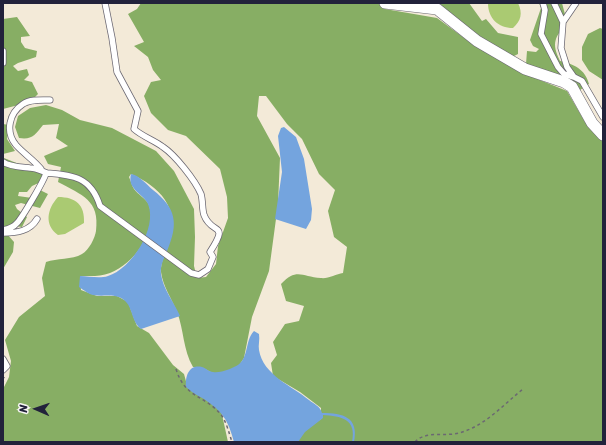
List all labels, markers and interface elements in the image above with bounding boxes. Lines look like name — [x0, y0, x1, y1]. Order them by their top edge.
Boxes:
north arrow — [16, 389, 56, 429]
text: N — [14, 404, 33, 413]

